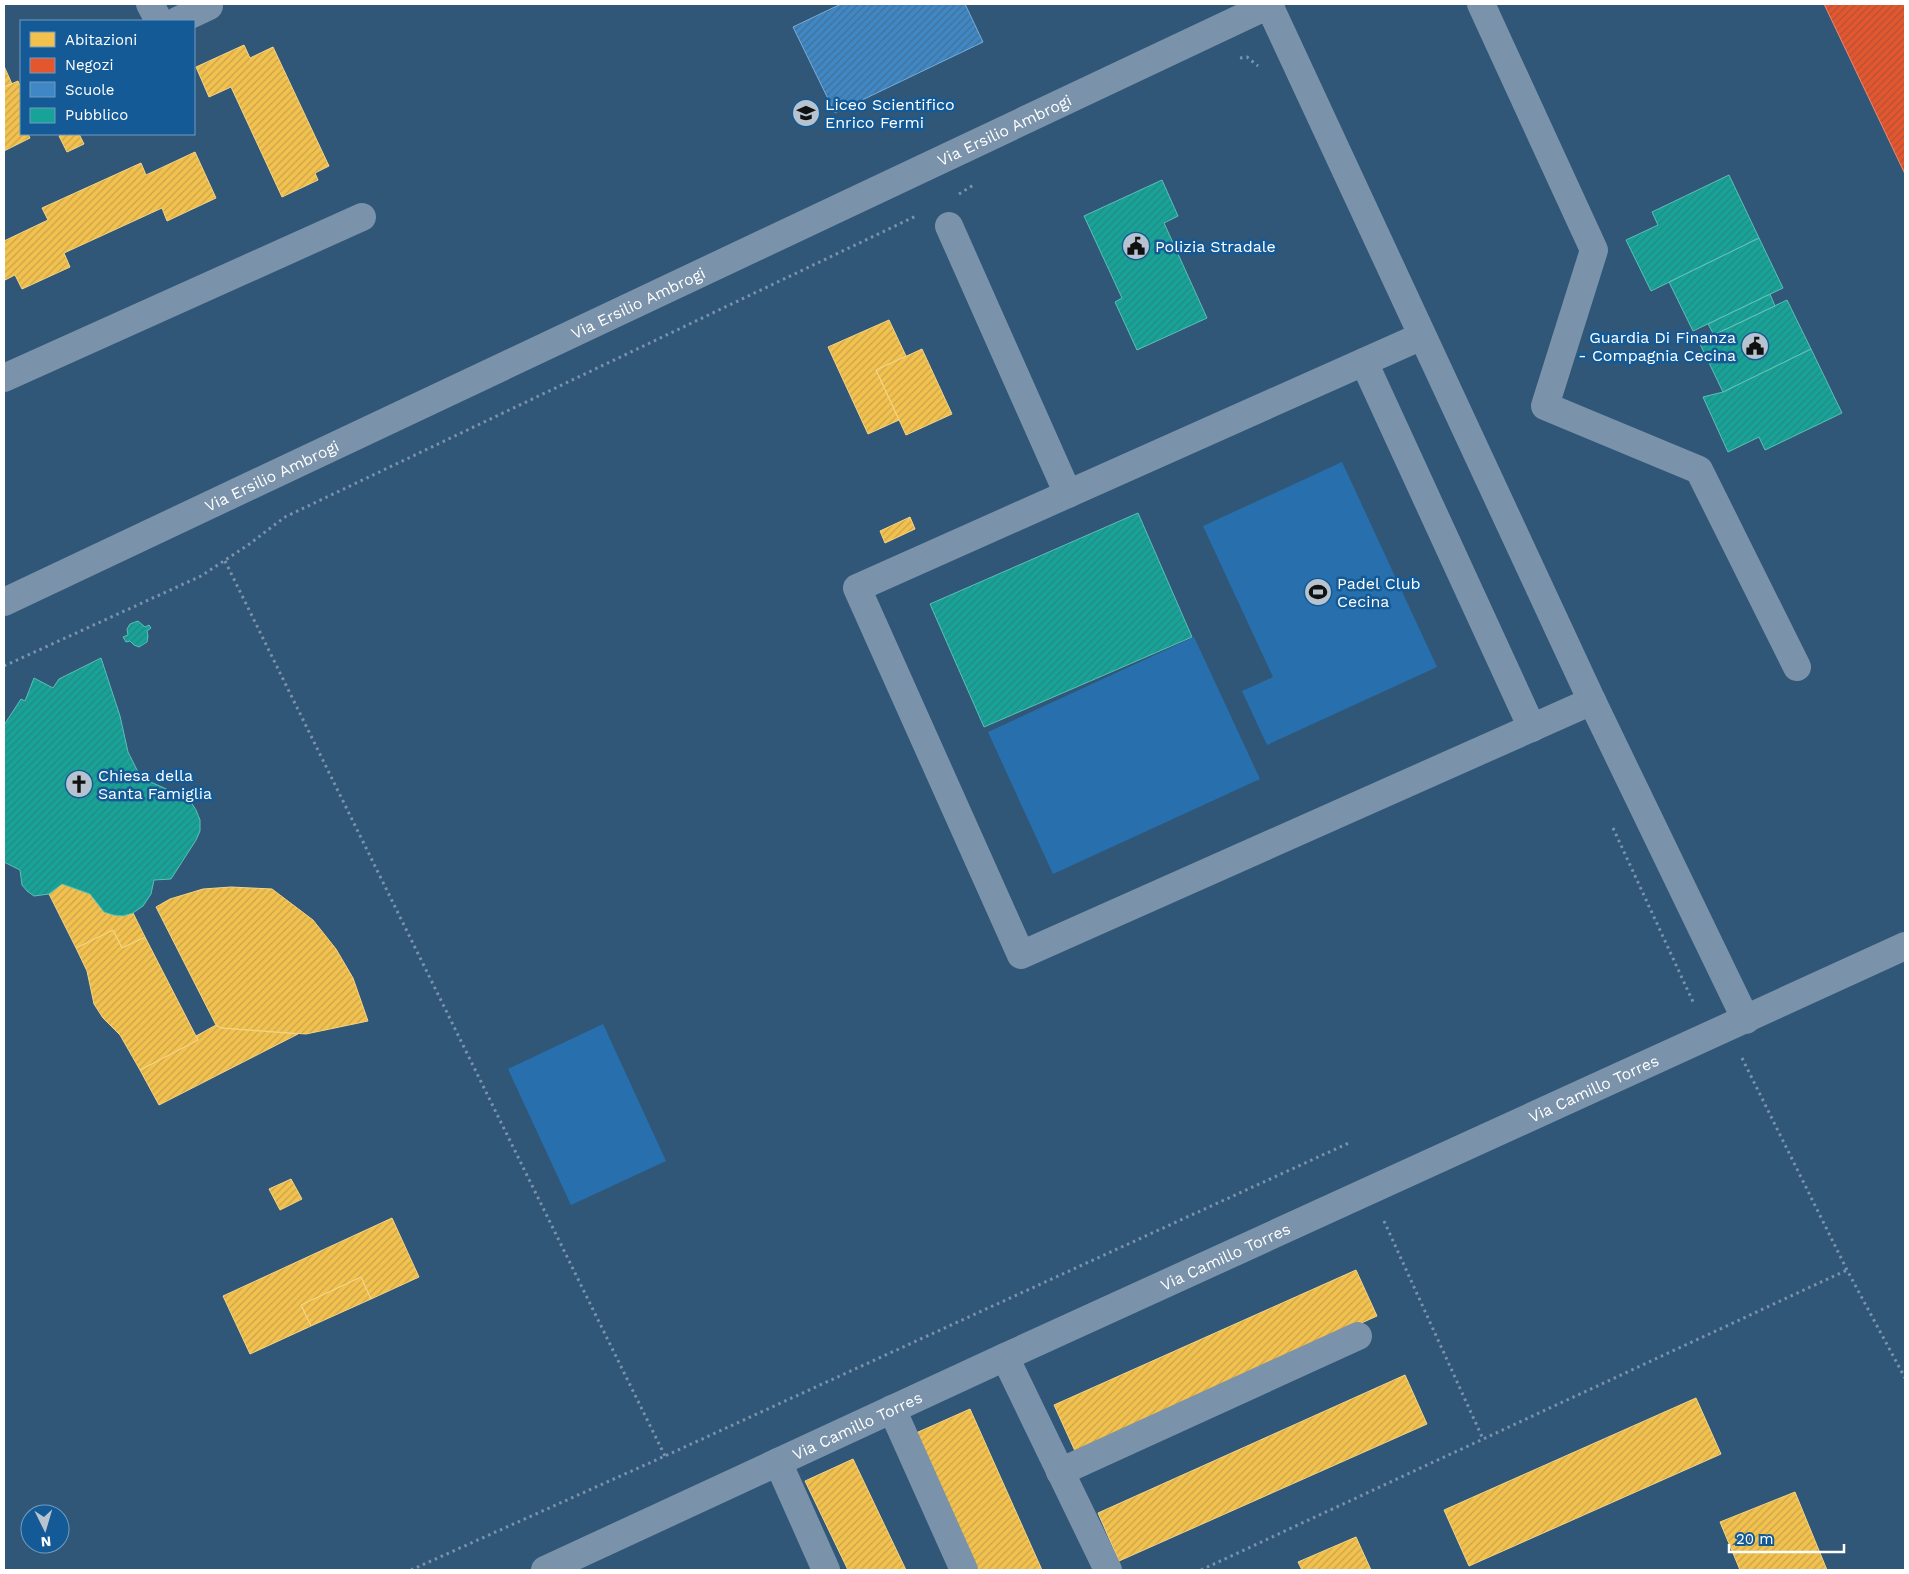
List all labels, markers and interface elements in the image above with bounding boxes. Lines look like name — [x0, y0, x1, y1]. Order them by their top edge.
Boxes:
legend — [20, 20, 195, 135]
text: Abitazioni — [65, 31, 137, 49]
text: Negozi — [65, 56, 113, 74]
text: Scuole — [65, 81, 115, 99]
street label: Via Ersilio Ambrogi — [934, 90, 1074, 170]
place label: Liceo Scientifico Enrico Fermi — [825, 95, 955, 132]
school or university icon: Liceo Scientifico Enrico Fermi — [791, 98, 821, 128]
text: Pubblico — [65, 106, 128, 124]
public building icon: Polizia Stradale — [1121, 231, 1151, 261]
place label: Polizia Stradale — [1155, 237, 1276, 256]
street label: Via Ersilio Ambrogi — [568, 263, 708, 343]
place label: Guardia Di Finanza - Compagnia Cecina — [1578, 328, 1736, 365]
public building icon: Guardia Di Finanza - Compagnia Cecina — [1740, 331, 1770, 361]
street label: Via Ersilio Ambrogi — [202, 436, 342, 515]
place label: Padel Club Cecina — [1337, 574, 1421, 611]
sports icon: Padel Club Cecina — [1303, 577, 1333, 607]
place label: Chiesa della Santa Famiglia — [98, 766, 212, 803]
church icon: Chiesa della Santa Famiglia — [64, 769, 94, 799]
street label: Via Camillo Torres — [1526, 1050, 1662, 1126]
street label: Via Camillo Torres — [1157, 1219, 1293, 1294]
street label: Via Camillo Torres — [789, 1387, 925, 1464]
north arrow — [20, 1504, 70, 1554]
scale bar — [1729, 1522, 1844, 1554]
text: 20 m — [1736, 1530, 1774, 1548]
text: N — [40, 1534, 52, 1550]

